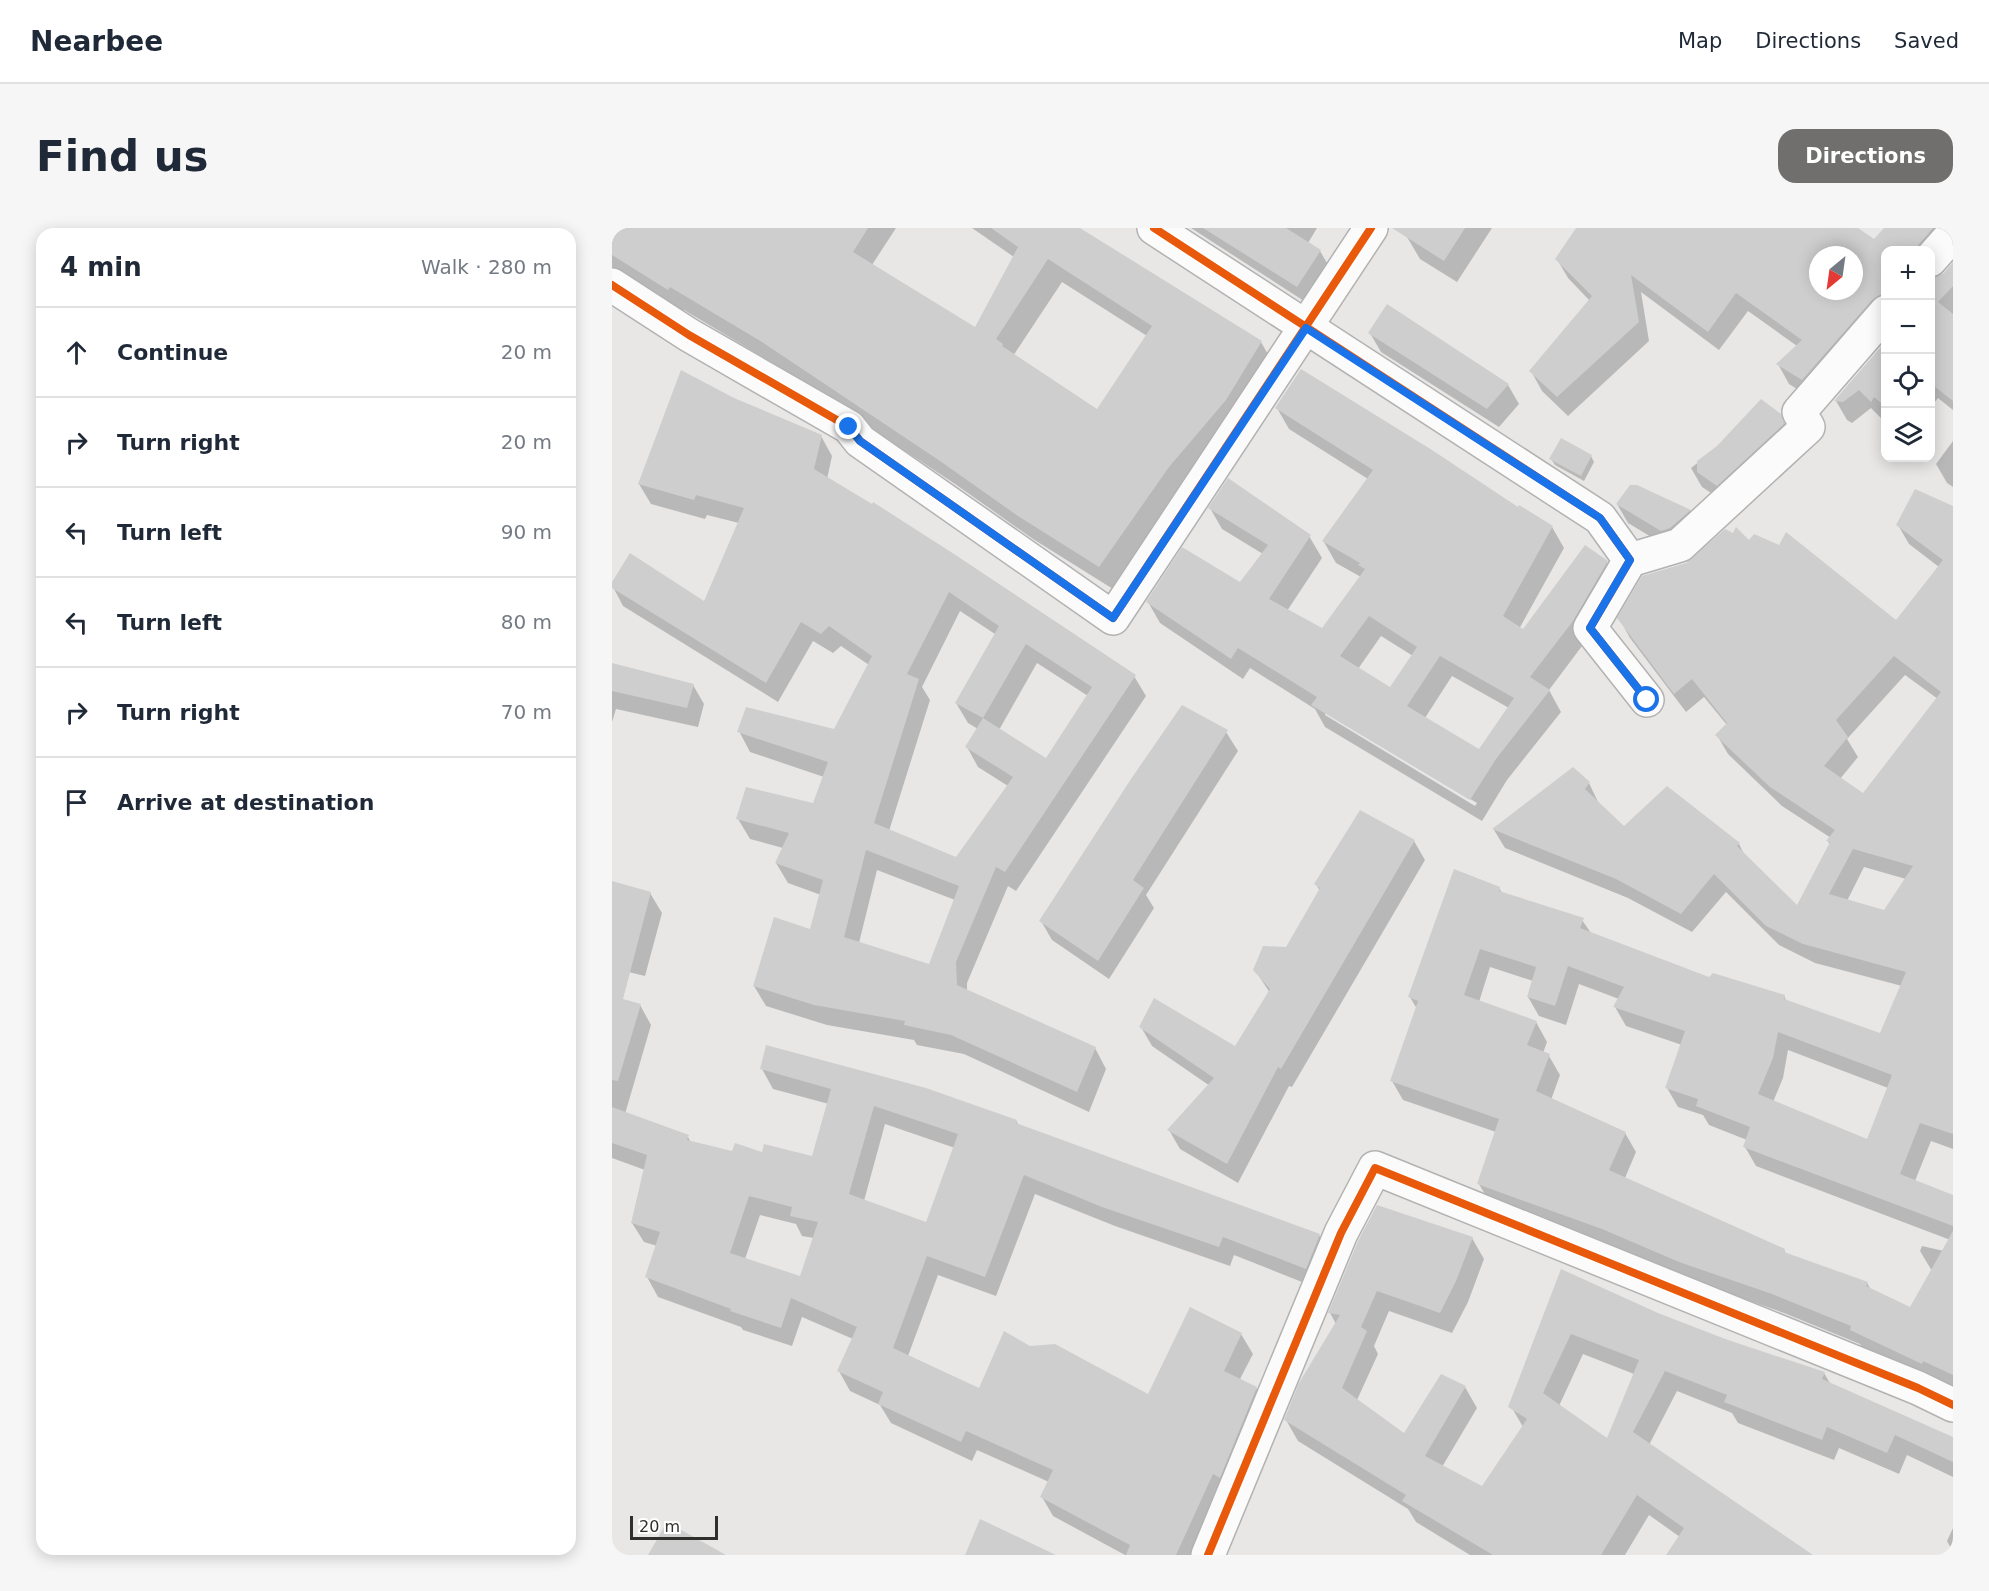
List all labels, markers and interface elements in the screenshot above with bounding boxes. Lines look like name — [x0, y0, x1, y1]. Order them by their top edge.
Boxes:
text: Nearbee — [30, 25, 163, 58]
text: Map — [1678, 29, 1722, 53]
text: Directions — [1755, 29, 1861, 53]
text: Saved — [1894, 29, 1959, 53]
button: Directions — [1778, 129, 1953, 183]
text: Find us — [36, 132, 209, 181]
north arrow — [1809, 246, 1863, 300]
map controls — [1881, 246, 1935, 462]
button: + — [1881, 246, 1935, 300]
text: 4 min — [60, 252, 142, 282]
text: Walk · 280 m — [421, 255, 552, 279]
button: − — [1881, 300, 1935, 354]
icon: ahead — [60, 336, 93, 369]
text: Continue — [117, 340, 228, 365]
text: 20 m — [501, 340, 552, 364]
button: locate — [1881, 354, 1935, 408]
button: layers — [1881, 408, 1935, 462]
route end — [835, 413, 861, 439]
icon: right — [60, 426, 93, 459]
text: Turn right — [117, 430, 240, 455]
text: 20 m — [501, 430, 552, 454]
icon: left — [60, 516, 93, 549]
text: Turn left — [117, 520, 222, 545]
text: 90 m — [501, 520, 552, 544]
icon: left — [60, 606, 93, 639]
text: Turn left — [117, 610, 222, 635]
text: 80 m — [501, 610, 552, 634]
route start — [1633, 686, 1659, 712]
icon: right — [60, 696, 93, 729]
text: Turn right — [117, 700, 240, 725]
text: 70 m — [501, 700, 552, 724]
icon: arrive — [60, 786, 93, 819]
text: Arrive at destination — [117, 790, 374, 815]
scale bar — [630, 1513, 718, 1540]
text: 20 m — [639, 1517, 680, 1536]

